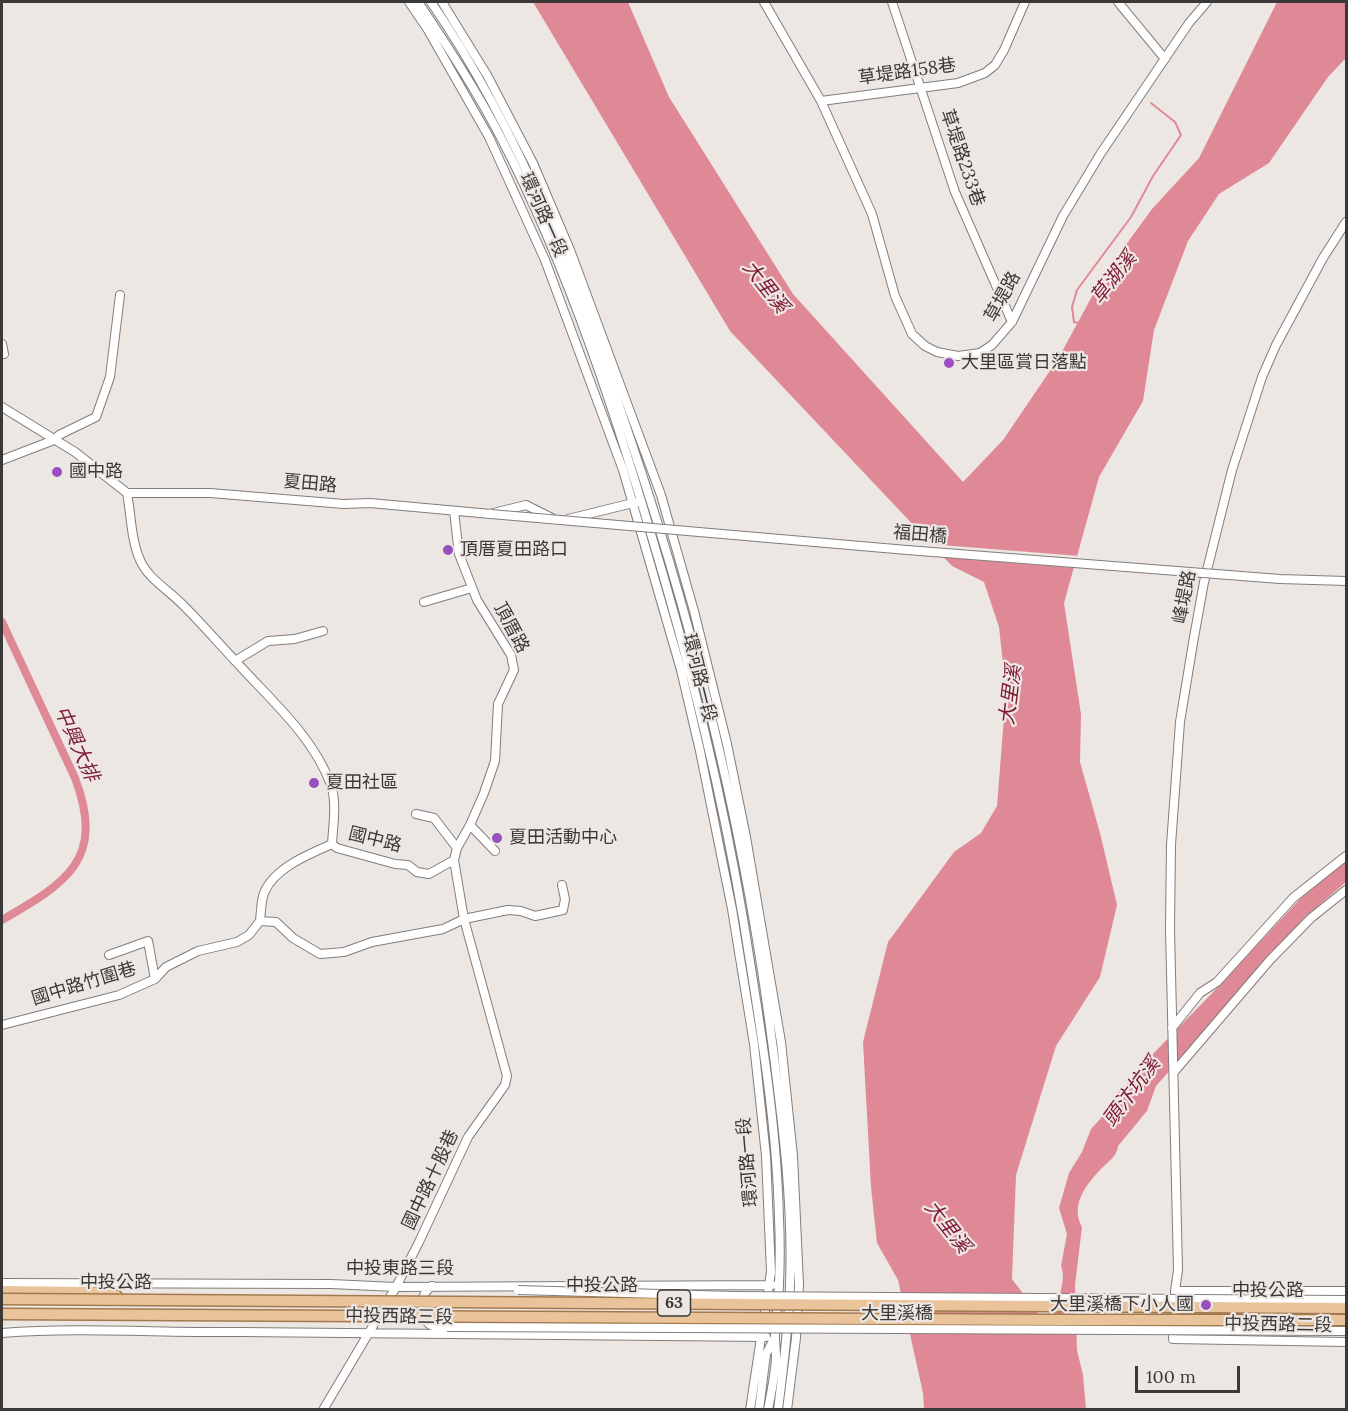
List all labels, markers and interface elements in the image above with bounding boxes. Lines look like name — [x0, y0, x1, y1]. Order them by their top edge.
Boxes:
street label: 草堤路158巷 — [857, 54, 957, 90]
street label: 草堤路233巷 — [935, 107, 989, 209]
street label: 環河路一段 — [515, 169, 571, 261]
water label: 草湖溪 — [1086, 247, 1142, 309]
water label: 大里溪 — [737, 256, 793, 318]
street label: 草堤路 — [980, 268, 1026, 326]
place label: 大里區賞日落點 — [961, 352, 1087, 374]
marker: 大里區賞日落點 — [942, 356, 956, 370]
place label: 國中路 — [69, 461, 123, 483]
marker: 國中路 — [50, 465, 64, 479]
street label: 夏田路 — [282, 471, 338, 497]
street label: 福田橋 — [892, 522, 948, 548]
place label: 頂厝夏田路口 — [460, 539, 568, 561]
marker: 頂厝夏田路口 — [441, 543, 455, 557]
street label: 峰堤路 — [1169, 568, 1201, 626]
street label: 頂厝路 — [489, 599, 533, 657]
street label: 環河路一段 — [678, 632, 720, 724]
water label: 大里溪 — [995, 664, 1027, 726]
water label: 中興大排 — [49, 703, 103, 785]
place label: 夏田社區 — [326, 772, 398, 794]
marker: 夏田社區 — [307, 776, 321, 790]
street label: 國中路 — [346, 823, 404, 857]
place label: 夏田活動中心 — [509, 827, 617, 849]
marker: 夏田活動中心 — [490, 831, 504, 845]
street label: 國中路竹圍巷 — [29, 958, 139, 1010]
water label: 頭汴坑溪 — [1098, 1053, 1166, 1131]
street label: 環河路一段 — [733, 1116, 763, 1208]
street label: 國中路十股巷 — [398, 1126, 464, 1234]
water label: 大里溪 — [919, 1196, 975, 1258]
street label: 中投東路三段 — [346, 1258, 454, 1280]
street label: 中投公路 — [80, 1272, 152, 1294]
street label: 中投公路 — [566, 1275, 638, 1297]
street label: 中投公路 — [1232, 1280, 1304, 1302]
road number: 63 — [658, 1290, 690, 1316]
place label: 大里溪橋下小人國 — [1050, 1294, 1194, 1316]
marker: 大里溪橋下小人國 — [1199, 1298, 1213, 1312]
street label: 大里溪橋 — [861, 1303, 933, 1325]
street label: 中投西路三段 — [345, 1305, 453, 1329]
street label: 中投西路二段 — [1224, 1313, 1332, 1337]
scale bar — [1138, 1354, 1243, 1392]
text: 100 m — [1146, 1365, 1196, 1388]

